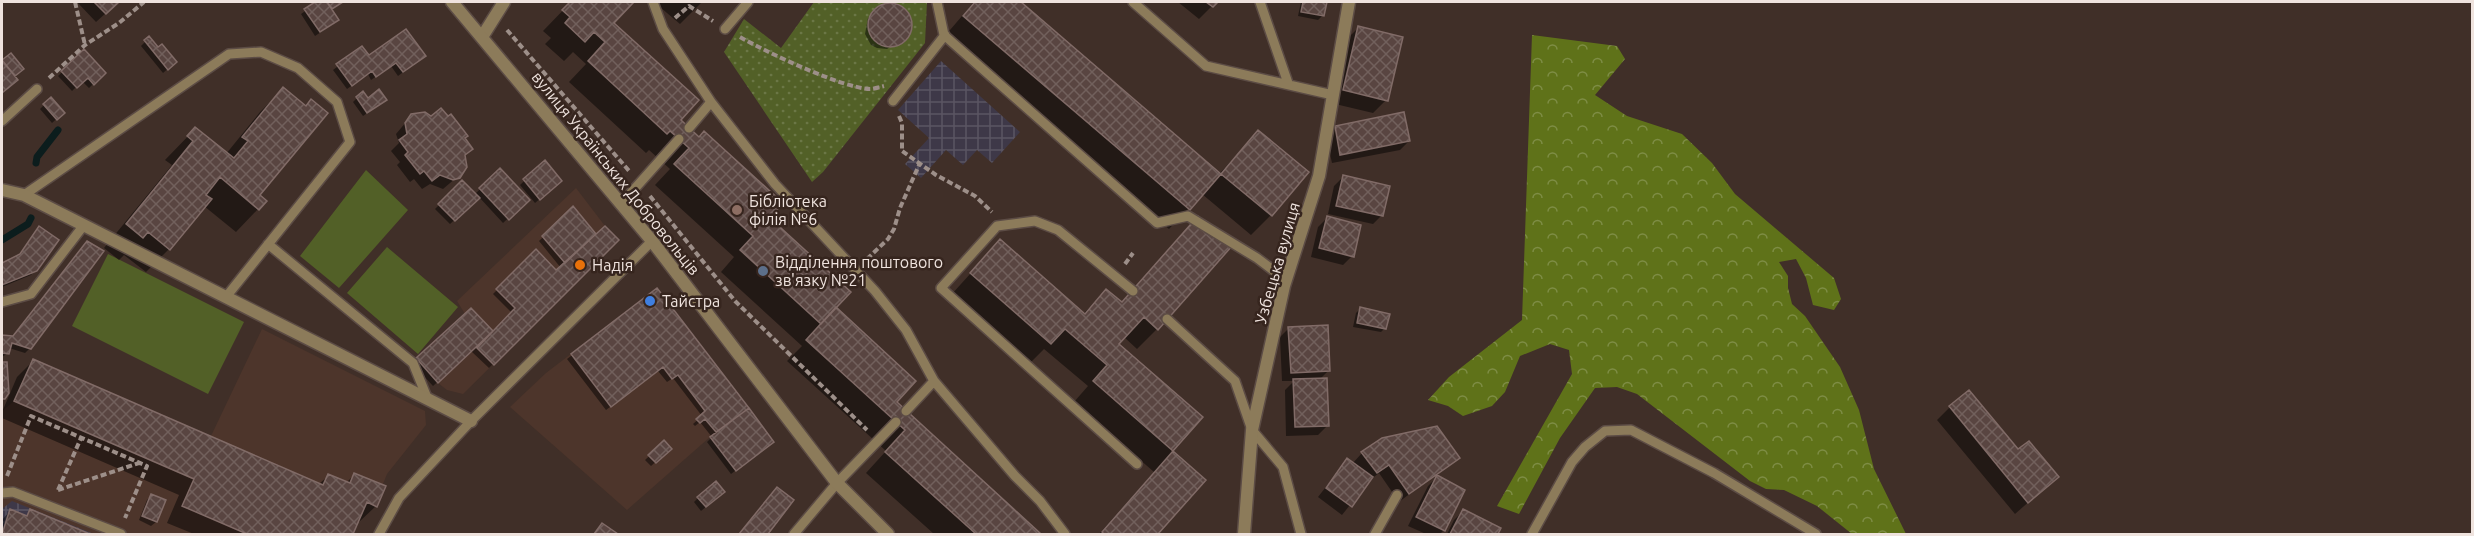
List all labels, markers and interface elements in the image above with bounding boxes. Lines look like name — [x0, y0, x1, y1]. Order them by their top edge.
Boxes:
street label: вулиця Українських Добровольців — [528, 68, 704, 278]
place label: Бібліотека філія №6 — [749, 192, 827, 228]
street label: Узбецька вулиця — [1251, 200, 1303, 326]
marker: Бібліотека філія №6 — [730, 203, 744, 217]
place label: Відділення поштового зв'язку №21 — [775, 253, 943, 289]
place label: Надія — [592, 256, 633, 274]
marker: Надія — [573, 258, 587, 272]
marker: Відділення поштового зв'язку №21 — [756, 264, 770, 278]
place label: Тайстра — [662, 292, 720, 310]
marker: Тайстра — [643, 294, 657, 308]

